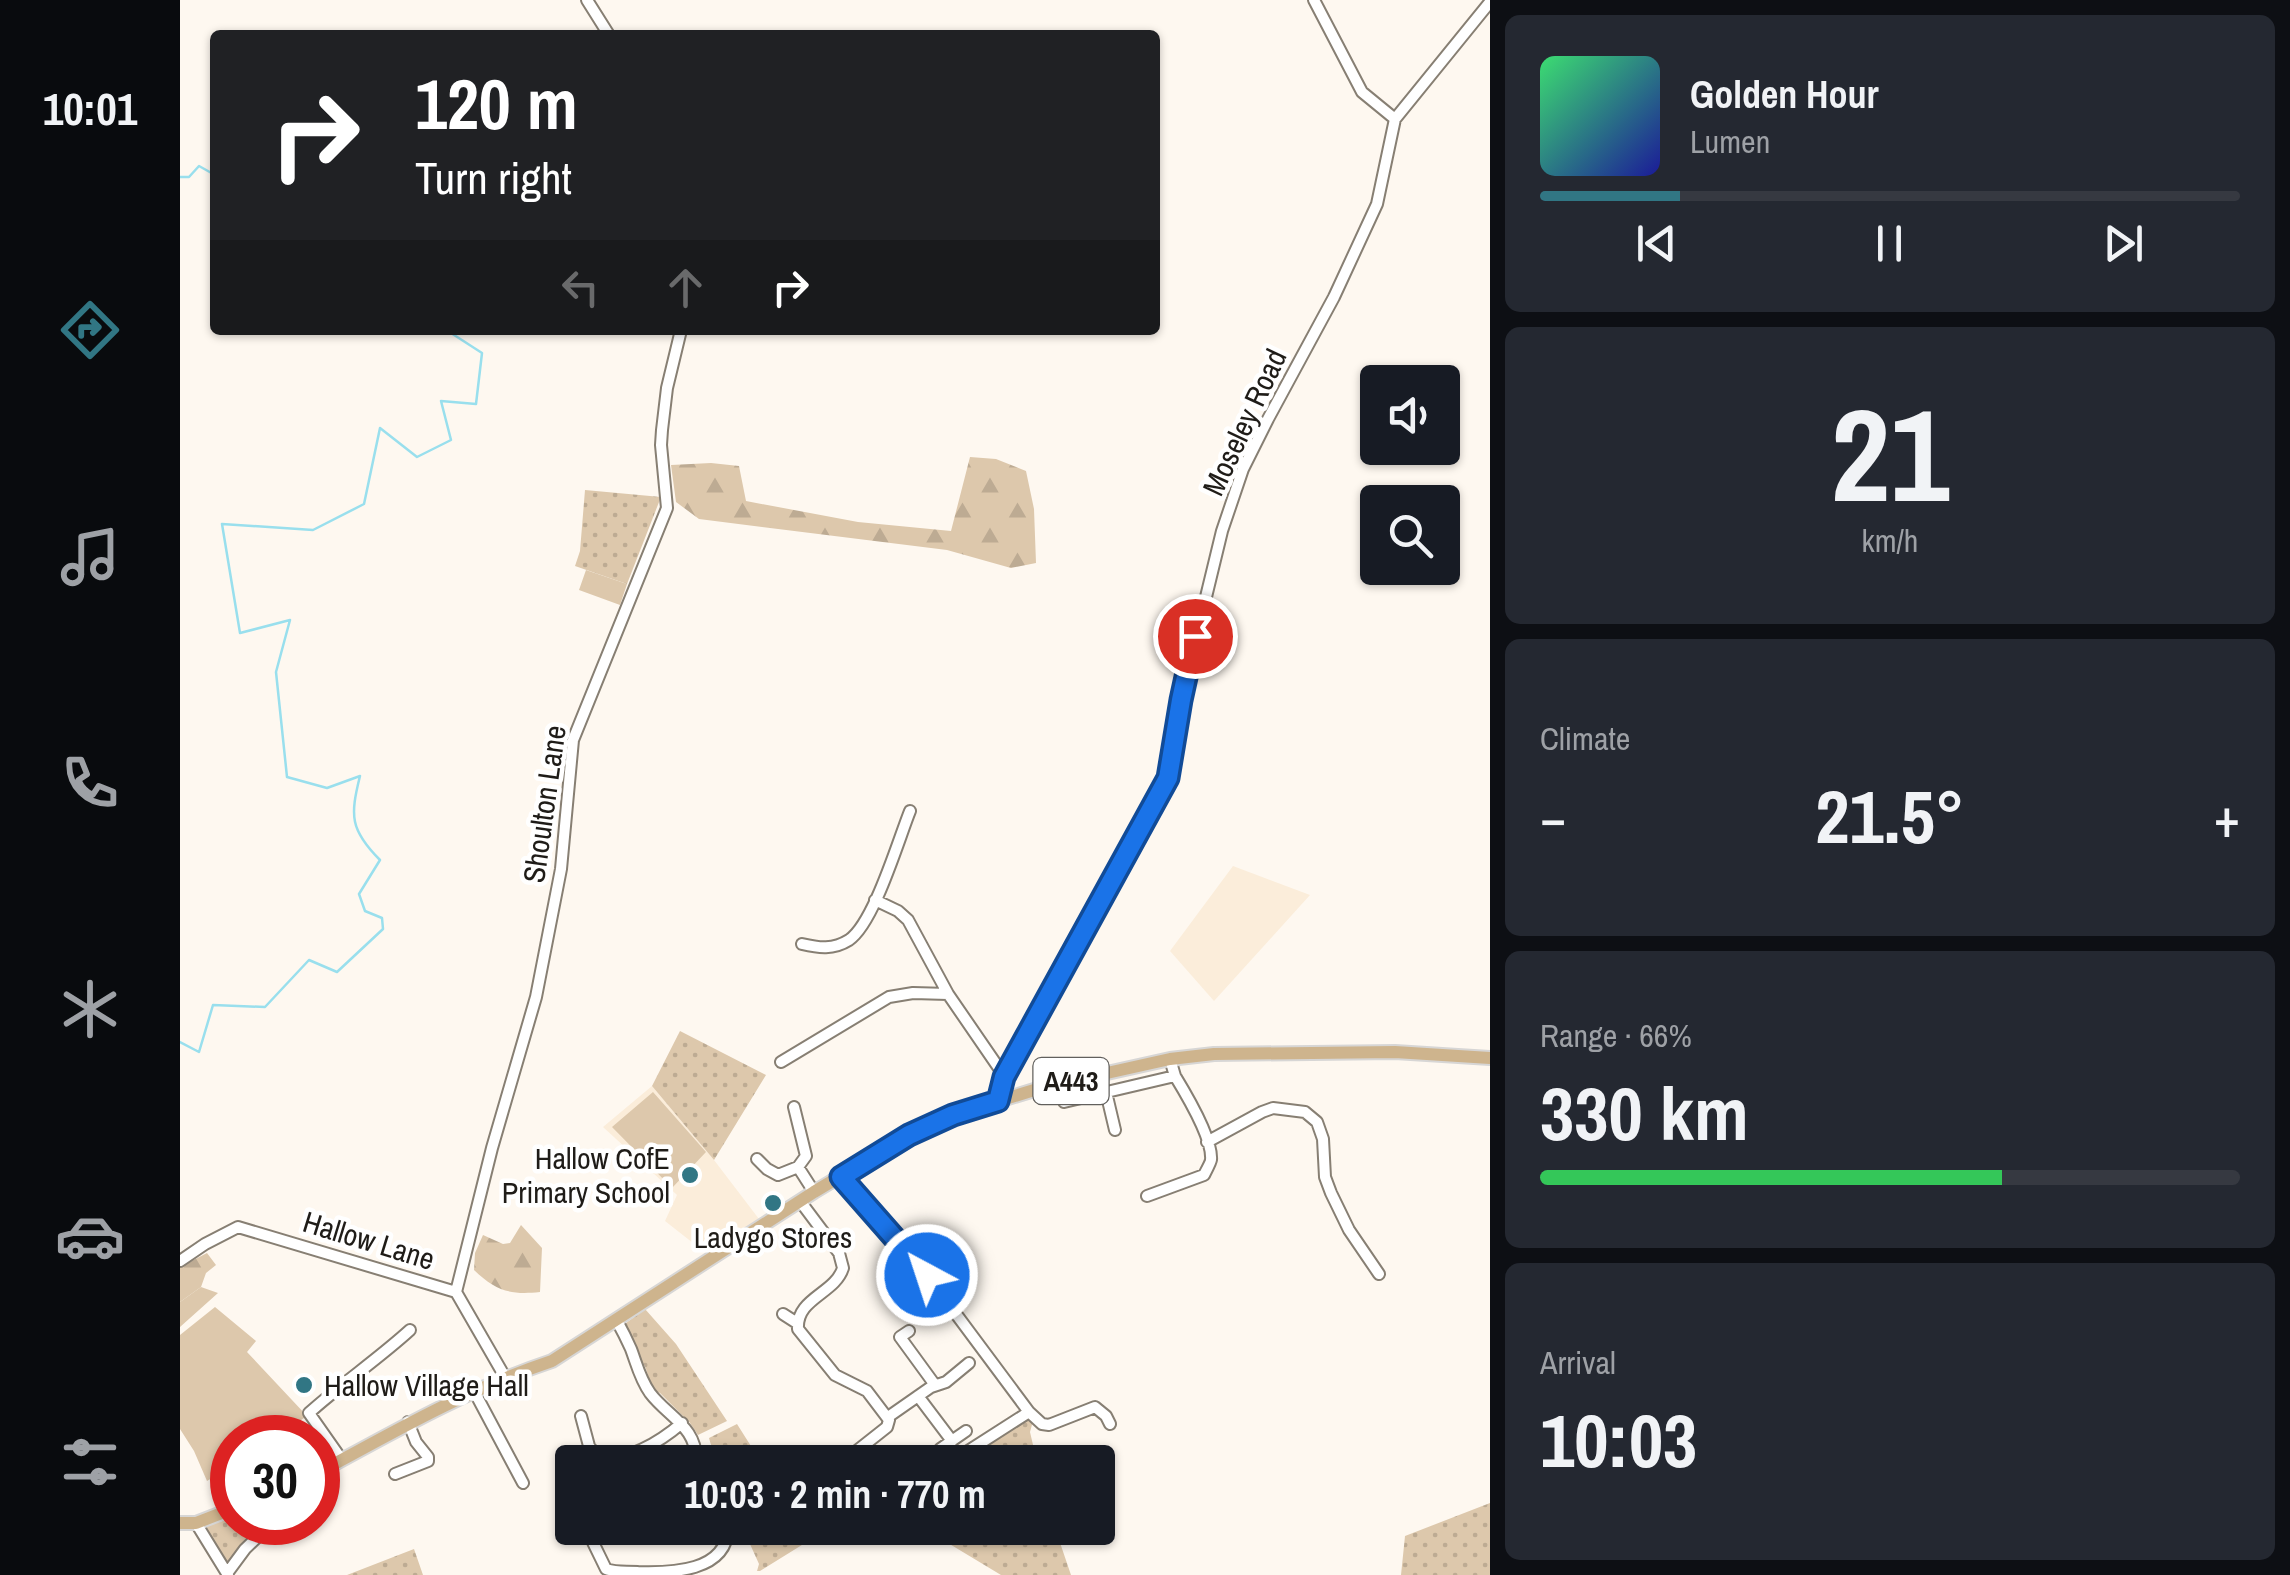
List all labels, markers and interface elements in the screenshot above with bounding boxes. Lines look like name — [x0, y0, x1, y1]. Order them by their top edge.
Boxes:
text: 120 m — [415, 57, 578, 151]
text: Golden Hour — [1690, 69, 1879, 120]
icon: right — [250, 70, 380, 200]
text: 10:01 — [43, 78, 137, 139]
text: Lumen — [1690, 120, 1770, 163]
text: Turn right — [415, 147, 572, 208]
icon: previous — [1629, 216, 1684, 271]
icon: pause — [1862, 216, 1917, 271]
icon: next — [2096, 216, 2151, 271]
icon: left — [553, 260, 608, 315]
icon: ahead — [658, 260, 713, 315]
icon: right — [763, 260, 818, 315]
icon: directions — [55, 295, 125, 365]
street label: Moseley Road — [1193, 342, 1295, 502]
map controls — [1360, 365, 1460, 585]
button: sound — [1360, 365, 1460, 465]
text: 21 — [1831, 366, 1949, 542]
button: search — [1360, 485, 1460, 585]
text: km/h — [1862, 519, 1918, 562]
icon: music — [55, 522, 125, 592]
pin — [1153, 594, 1238, 679]
icon: arrive — [1168, 609, 1223, 664]
text: Climate — [1540, 717, 1630, 760]
street label: Shoulton Lane — [513, 723, 575, 885]
icon: phone — [55, 748, 125, 818]
text: 21.5° — [1815, 765, 1965, 866]
text: − — [1540, 780, 1566, 854]
text: + — [2214, 780, 2240, 854]
icon: climate — [55, 974, 125, 1044]
text: Range · 66% — [1540, 1014, 1692, 1057]
road number: A443 — [1034, 1058, 1108, 1104]
text: 330 km — [1540, 1062, 1749, 1163]
place label: Hallow CofE Primary School — [502, 1138, 670, 1212]
marker: Hallow CofE Primary School — [679, 1164, 701, 1186]
marker: Ladygo Stores — [762, 1192, 784, 1214]
icon: car — [55, 1201, 125, 1271]
street label: Hallow Lane — [298, 1201, 440, 1279]
place label: Ladygo Stores — [694, 1217, 852, 1257]
position arrow — [875, 1223, 979, 1327]
text: Arrival — [1540, 1341, 1616, 1384]
place label: Hallow Village Hall — [324, 1365, 529, 1405]
marker: Hallow Village Hall — [293, 1374, 315, 1396]
text: 10:03 — [1540, 1389, 1697, 1490]
speed limit sign: 30 — [210, 1415, 340, 1545]
icon: filters — [55, 1427, 125, 1497]
text: 10:03 · 2 min · 770 m — [684, 1469, 986, 1520]

